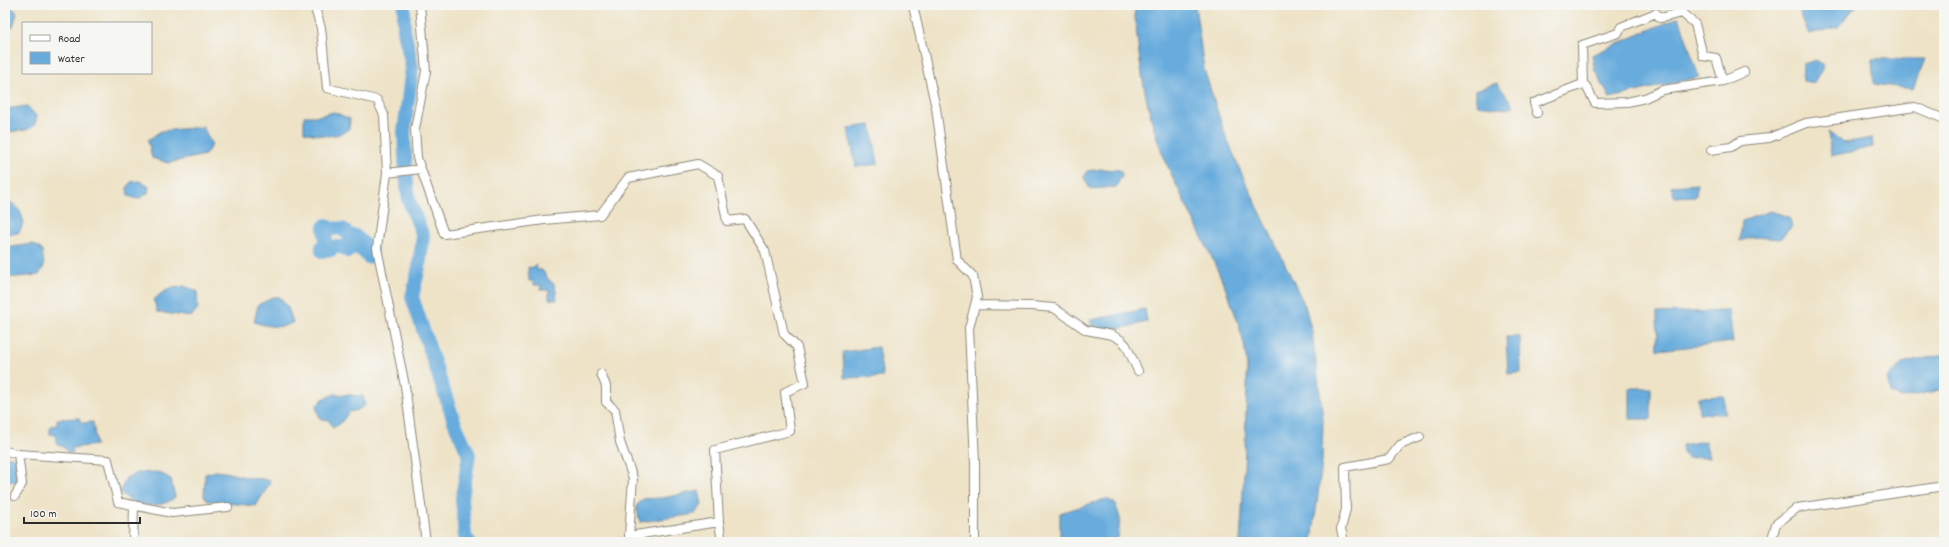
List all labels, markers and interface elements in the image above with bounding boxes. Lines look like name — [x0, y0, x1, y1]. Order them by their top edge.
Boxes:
legend — [22, 22, 152, 74]
text: Road — [58, 31, 80, 48]
text: Water — [58, 51, 85, 68]
scale bar — [24, 499, 140, 525]
text: 100 m — [30, 506, 57, 523]

